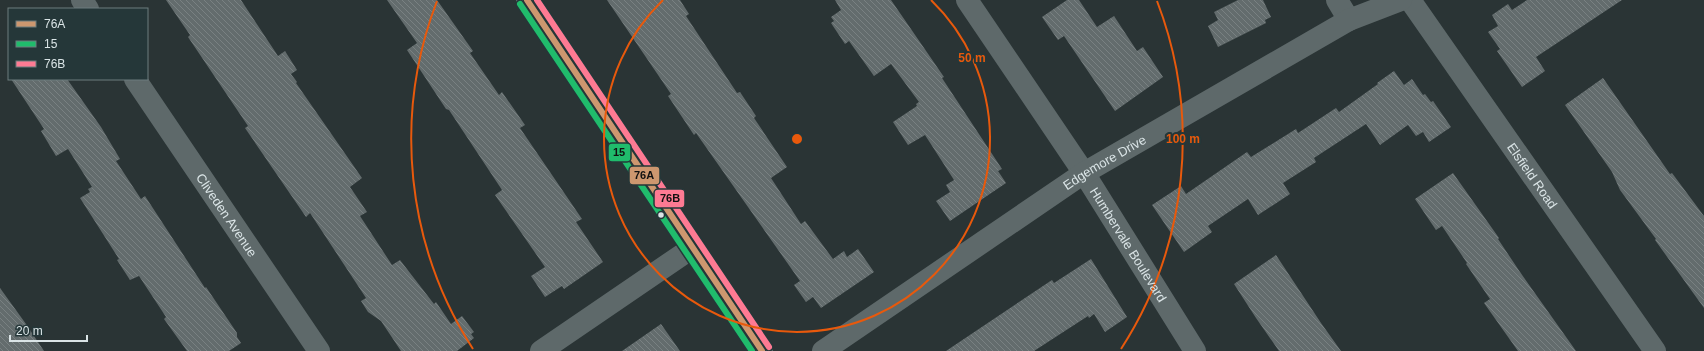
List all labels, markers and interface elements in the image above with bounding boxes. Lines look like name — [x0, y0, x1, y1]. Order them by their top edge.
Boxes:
legend — [8, 8, 148, 80]
text: 76A — [44, 17, 65, 31]
text: 15 — [44, 37, 58, 51]
text: 50 m — [958, 51, 986, 65]
text: 76B — [44, 57, 65, 71]
street label: Edgemore Drive — [1060, 131, 1148, 193]
centre of rings — [790, 132, 804, 146]
text: 100 m — [1166, 132, 1200, 146]
street label: Elsfield Road — [1504, 140, 1561, 211]
line badge: 15 — [608, 143, 631, 162]
text: 15 — [613, 146, 625, 158]
line badge: 76A — [629, 166, 660, 185]
text: 76A — [634, 169, 654, 181]
street label: Cliveden Avenue — [193, 170, 260, 259]
street label: Humbervale Boulevard — [1087, 184, 1170, 305]
line badge: 76B — [654, 189, 685, 208]
text: 76B — [660, 192, 680, 204]
unlabelled marker — [656, 210, 666, 220]
scale bar — [10, 317, 87, 343]
text: 20 m — [16, 324, 43, 338]

